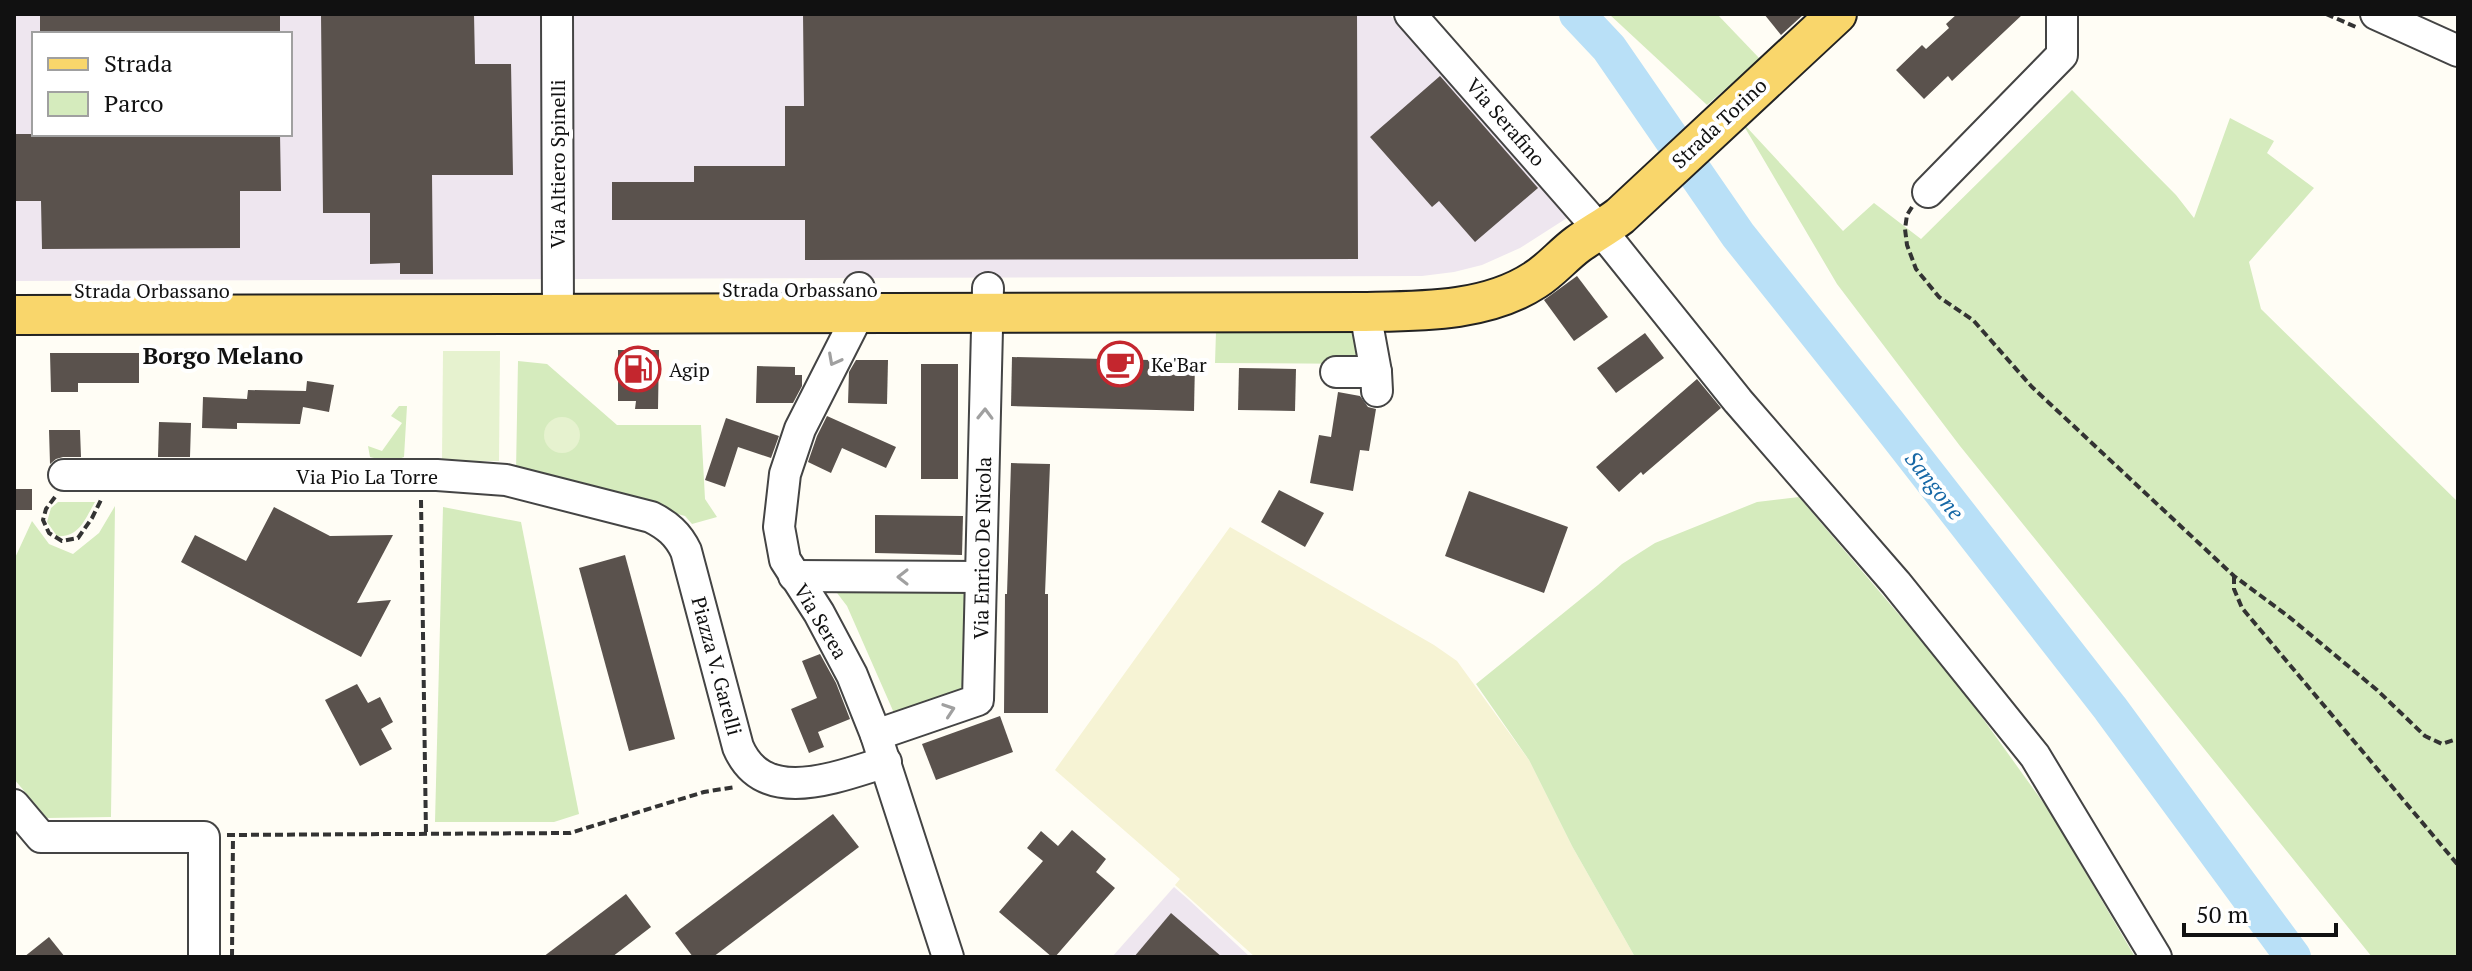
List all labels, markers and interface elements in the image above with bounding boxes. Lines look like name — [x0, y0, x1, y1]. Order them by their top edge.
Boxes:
legend — [32, 32, 292, 136]
text: Strada — [104, 47, 173, 79]
street label: Via Serafino — [1460, 72, 1552, 172]
street label: Strada Torino — [1666, 72, 1772, 174]
street label: Via Altiero Spinelli — [544, 79, 571, 249]
text: Parco — [104, 87, 164, 119]
street label: Strada Orbassano — [722, 276, 878, 303]
street label: Strada Orbassano — [74, 277, 230, 304]
district label: Borgo Melano — [143, 339, 303, 371]
cafe icon: Ke'Bar — [1096, 340, 1144, 388]
fuel station icon: Agip — [614, 345, 662, 393]
place label: Ke'Bar — [1151, 351, 1207, 378]
one-way arrow — [828, 352, 843, 367]
place label: Agip — [669, 356, 710, 383]
one-way arrow — [976, 407, 993, 420]
water label: Sangone — [1899, 445, 1971, 525]
street label: Via Enrico De Nicola — [967, 456, 997, 640]
street label: Via Pio La Torre — [296, 463, 438, 490]
one-way arrow — [896, 568, 909, 586]
street label: Via Serea — [788, 578, 854, 664]
street label: Piazza V. Garelli — [685, 594, 749, 738]
one-way arrow — [942, 703, 956, 719]
scale bar — [2184, 887, 2336, 937]
text: 50 m — [2196, 898, 2248, 930]

